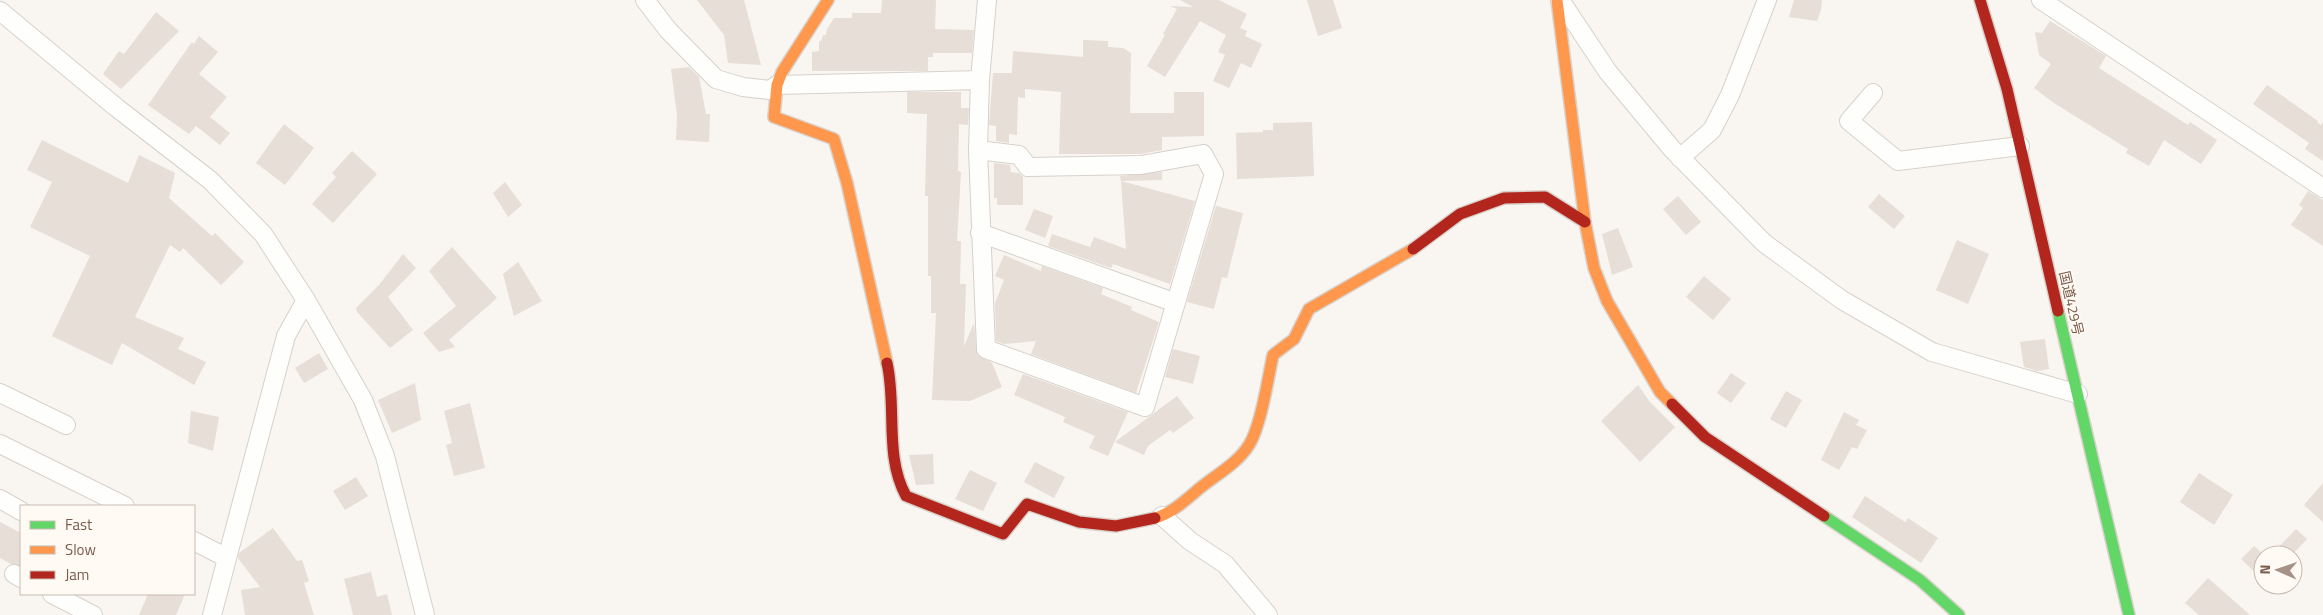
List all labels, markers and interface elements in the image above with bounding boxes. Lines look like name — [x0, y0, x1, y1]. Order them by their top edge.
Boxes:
street label: 国道429号 — [2054, 269, 2090, 337]
legend — [20, 505, 195, 595]
text: Fast — [65, 513, 93, 536]
text: Slow — [65, 538, 96, 561]
north arrow — [2253, 545, 2303, 595]
text: Jam — [65, 563, 89, 586]
text: N — [2254, 564, 2275, 575]

